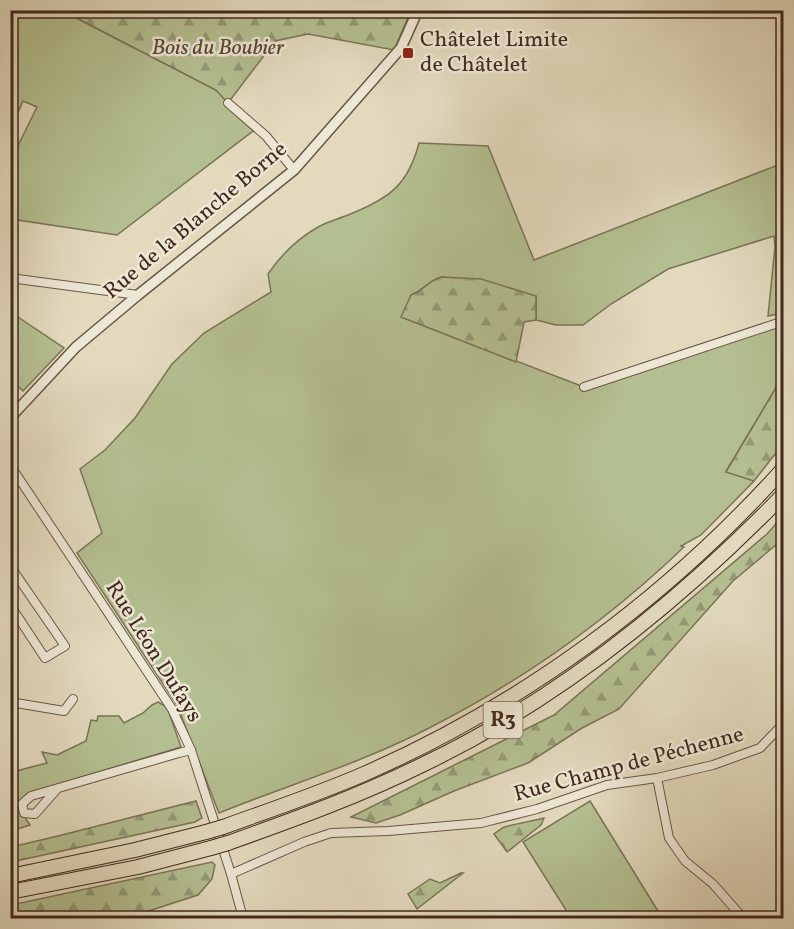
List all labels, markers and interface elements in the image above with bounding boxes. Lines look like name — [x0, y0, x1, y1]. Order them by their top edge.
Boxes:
place label: Châtelet Limite de Châtelet — [420, 25, 568, 81]
park label: Bois du Boubier — [152, 33, 285, 64]
marker: Châtelet Limite de Châtelet — [401, 46, 415, 60]
street label: Rue de la Blanche Borne — [97, 135, 295, 307]
street label: Rue Léon Dufays — [97, 575, 209, 729]
road number: R3 — [484, 702, 522, 738]
street label: Rue Champ de Péchenne — [511, 719, 747, 811]

